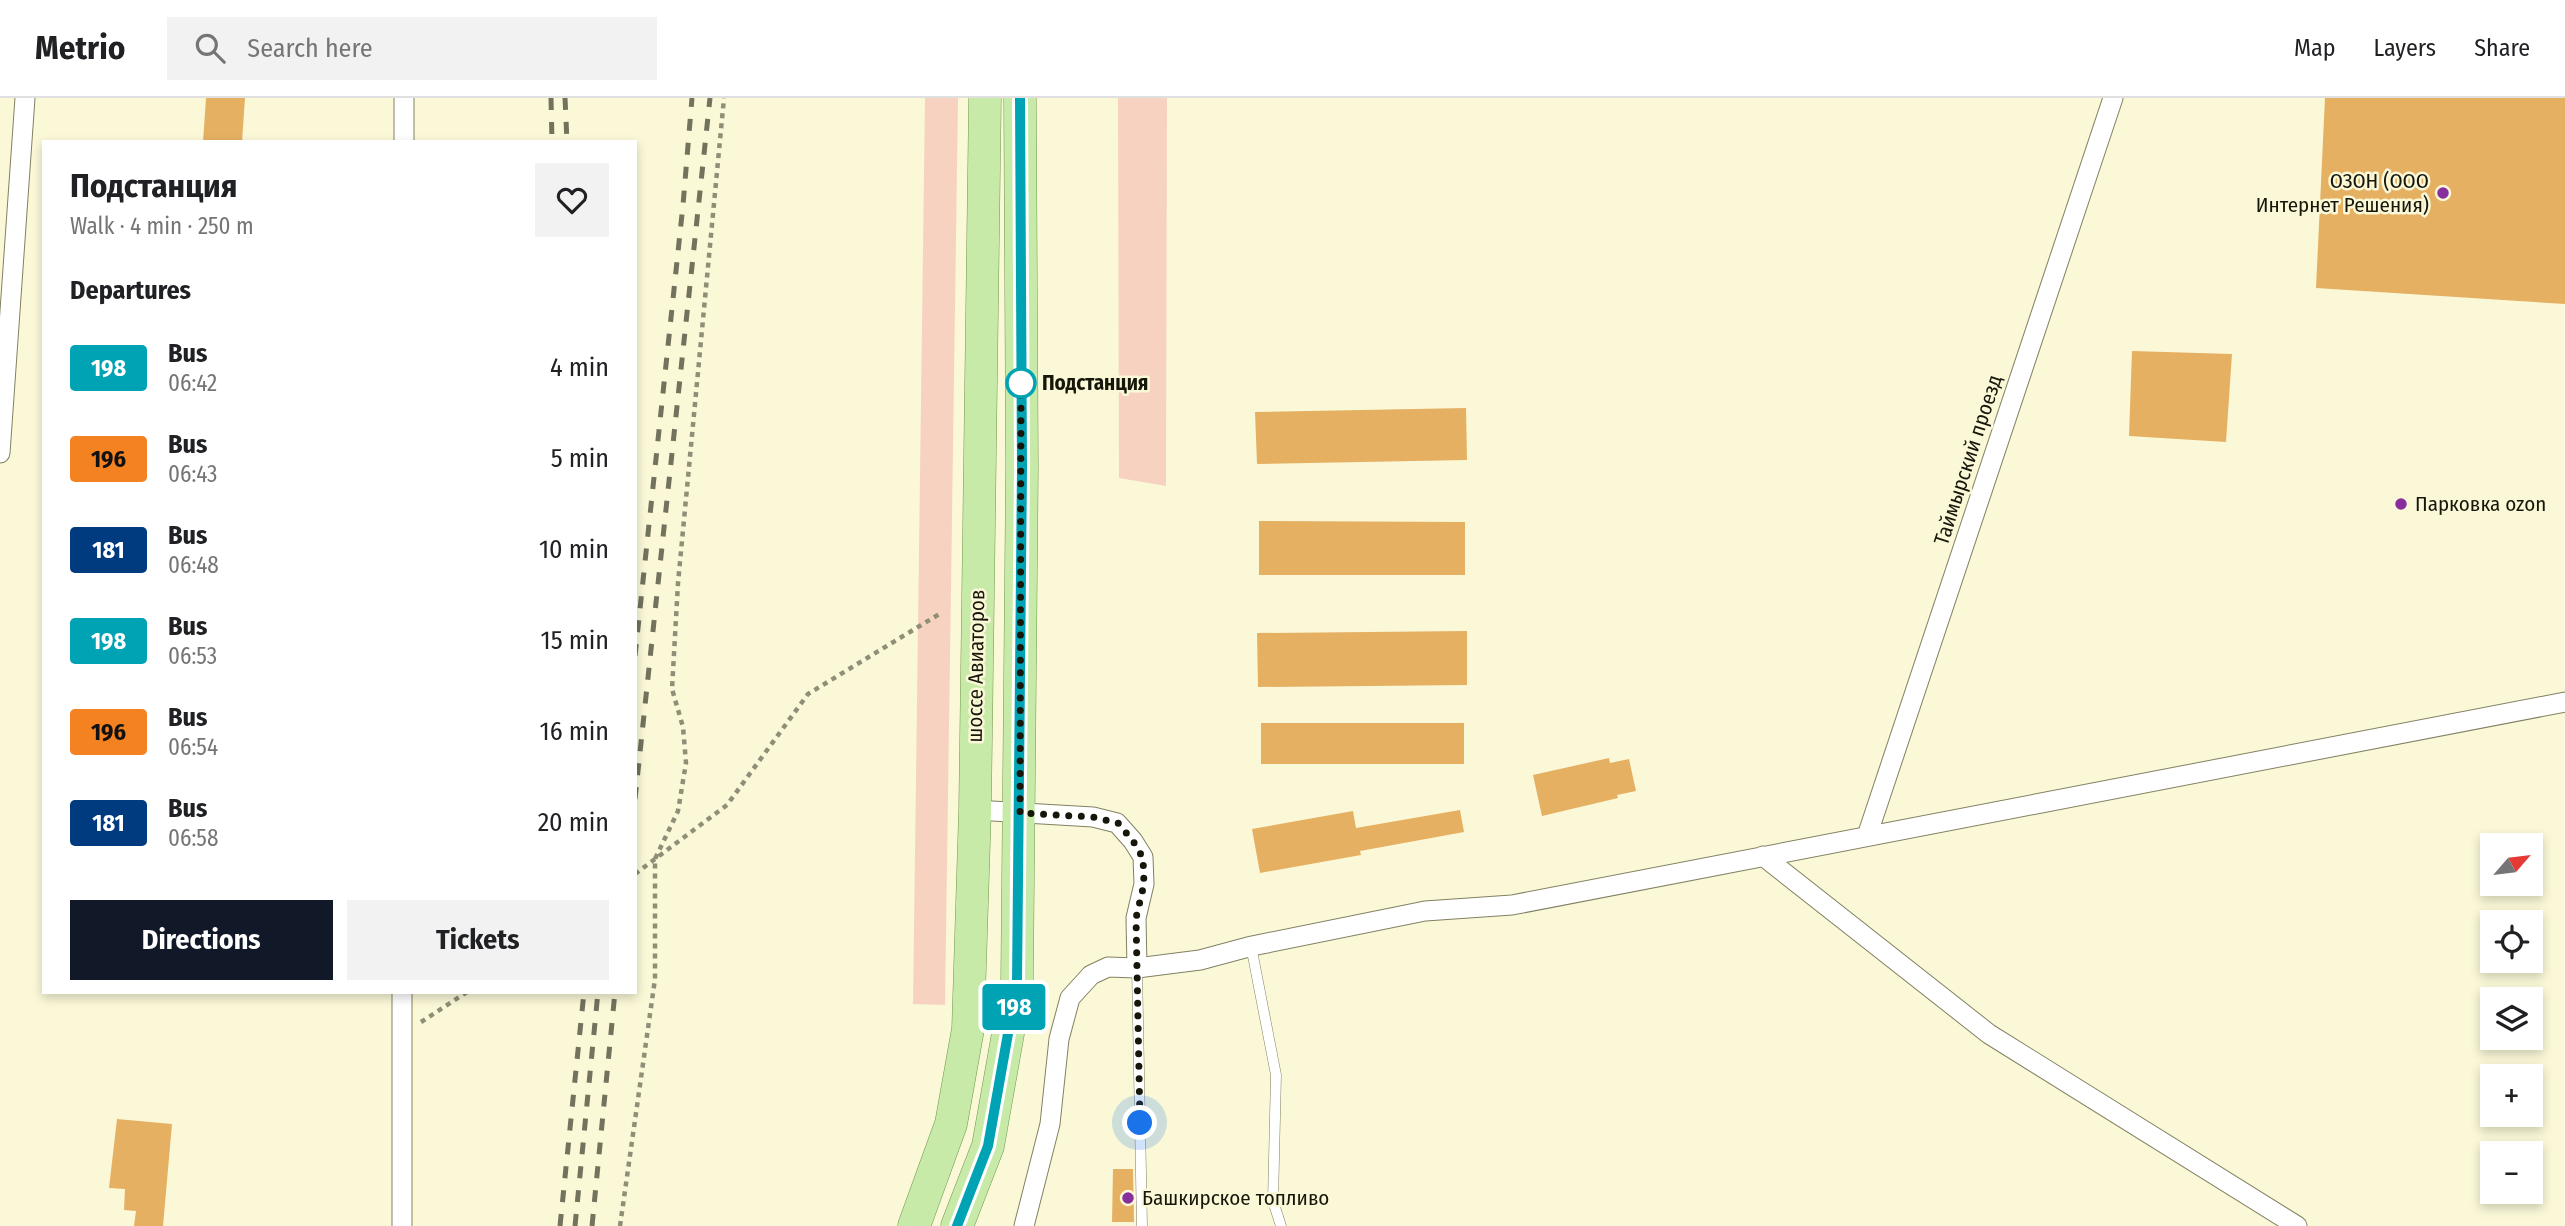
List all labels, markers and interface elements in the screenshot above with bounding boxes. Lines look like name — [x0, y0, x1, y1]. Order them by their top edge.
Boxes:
search box — [167, 17, 657, 80]
text: Metrio — [35, 28, 125, 68]
icon: search — [191, 29, 229, 67]
text: Search here — [247, 33, 373, 64]
text: Map — [2294, 34, 2336, 62]
text: Layers — [2374, 34, 2436, 62]
text: Share — [2474, 34, 2530, 62]
button: heart — [535, 163, 609, 237]
text: Подстанция — [70, 166, 237, 206]
place label: ОЗОН (ООО Интернет Решения) — [2256, 168, 2429, 218]
marker: ОЗОН (ООО Интернет Решения) — [2435, 185, 2451, 201]
text: Walk · 4 min · 250 m — [70, 212, 254, 240]
text: Departures — [70, 275, 191, 306]
text: Bus — [168, 338, 207, 369]
text: 4 min — [550, 352, 609, 383]
text: 198 — [91, 354, 126, 382]
marker: Подстанция — [1006, 368, 1036, 398]
text: 06:42 — [168, 369, 217, 397]
place label: Подстанция — [1042, 370, 1148, 396]
street label: Таймырский проезд — [1928, 372, 2008, 548]
text: Bus — [168, 429, 207, 460]
text: 5 min — [551, 443, 609, 474]
text: 196 — [91, 445, 126, 473]
text: 06:43 — [168, 460, 217, 488]
place label: Парковка ozon — [2415, 491, 2546, 517]
marker: Парковка ozon — [2393, 496, 2409, 512]
text: Bus — [168, 520, 207, 551]
text: 10 min — [539, 534, 609, 565]
text: 181 — [92, 536, 125, 564]
text: 06:48 — [168, 551, 219, 579]
street label: шоссе Авиаторов — [962, 589, 990, 743]
text: Bus — [168, 611, 207, 642]
text: 15 min — [541, 625, 609, 656]
text: 198 — [91, 627, 126, 655]
text: 06:53 — [168, 642, 217, 670]
text: Bus — [168, 702, 207, 733]
text: 16 min — [540, 716, 609, 747]
text: 196 — [91, 718, 126, 746]
text: 06:54 — [168, 733, 218, 761]
text: Bus — [168, 793, 207, 824]
text: 20 min — [538, 807, 609, 838]
text: 181 — [92, 809, 125, 837]
text: 06:58 — [168, 824, 218, 852]
north arrow — [2480, 833, 2543, 896]
map controls — [2480, 833, 2543, 1204]
button: Directions — [70, 900, 333, 980]
button: Tickets — [347, 900, 609, 980]
button: locate — [2480, 910, 2543, 973]
line badge: 198 — [974, 984, 1054, 1030]
button: layers — [2480, 987, 2543, 1050]
text: 198 — [996, 993, 1032, 1021]
button: + — [2480, 1064, 2543, 1127]
your location — [1122, 1105, 1157, 1140]
button: − — [2480, 1141, 2543, 1204]
place label: Башкирское топливо — [1142, 1185, 1329, 1211]
marker: Башкирское топливо — [1120, 1190, 1136, 1206]

